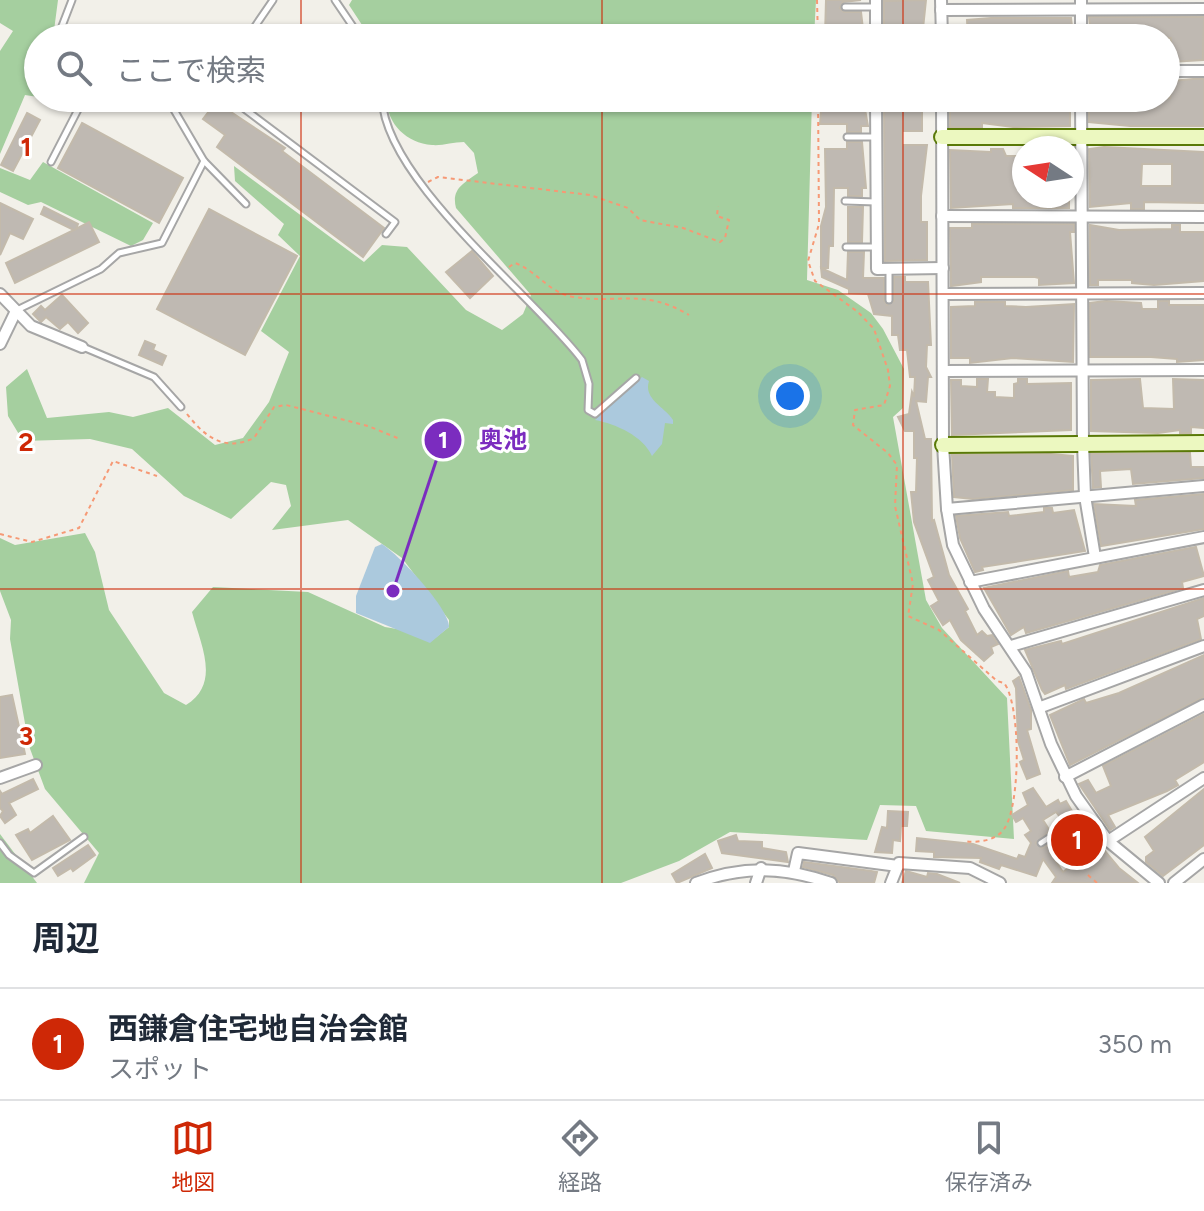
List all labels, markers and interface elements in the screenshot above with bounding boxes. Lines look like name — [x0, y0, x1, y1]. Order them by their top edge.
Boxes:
search box — [24, 24, 1180, 112]
icon: search — [52, 46, 96, 90]
text: ここで検索 — [116, 52, 266, 89]
text: 1 — [21, 131, 31, 163]
north arrow — [1012, 136, 1084, 208]
your location — [770, 376, 810, 416]
callout: 奥池 — [423, 416, 543, 464]
text: 1 — [438, 425, 448, 454]
text: 奥池 — [479, 425, 527, 454]
text: 2 — [18, 426, 34, 458]
text: 3 — [19, 720, 33, 752]
pin: 1 — [1051, 810, 1103, 870]
text: 周辺 — [32, 918, 100, 959]
text: 西鎌倉住宅地自治会館 — [108, 1010, 408, 1047]
text: 1 — [53, 1028, 63, 1060]
text: 350 m — [1098, 1028, 1172, 1060]
text: スポット — [108, 1053, 212, 1085]
tab: 地図 — [171, 1116, 215, 1196]
tab: 経路 — [558, 1116, 602, 1196]
tab: 保存済み — [945, 1116, 1033, 1196]

